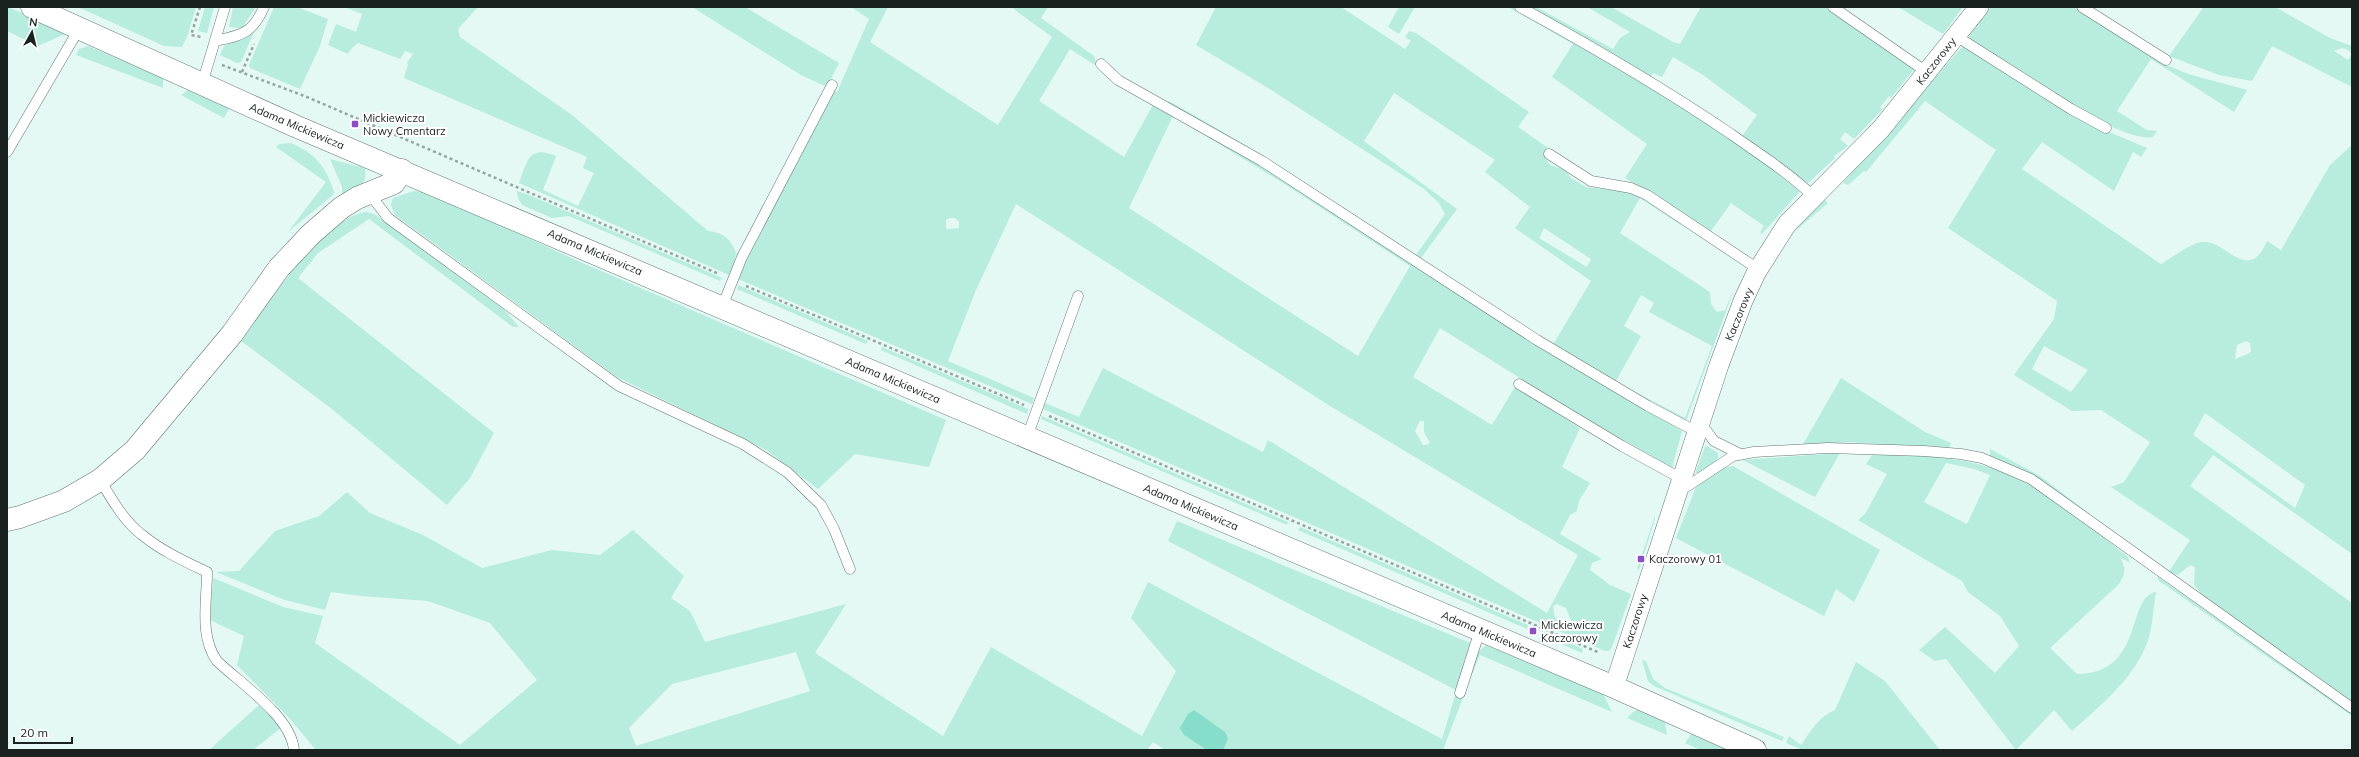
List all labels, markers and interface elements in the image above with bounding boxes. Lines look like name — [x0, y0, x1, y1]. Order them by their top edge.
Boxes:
north arrow — [12, 12, 52, 52]
text: N — [28, 15, 38, 30]
street label: Kaczorowy — [1913, 34, 1959, 88]
street label: Adama Mickiewicza — [247, 100, 347, 152]
place label: Mickiewicza Nowy Cmentarz — [363, 111, 446, 138]
marker: Mickiewicza Nowy Cmentarz — [350, 119, 360, 129]
street label: Adama Mickiewicza — [545, 226, 645, 278]
street label: Kaczorowy — [1722, 285, 1756, 343]
street label: Adama Mickiewicza — [843, 354, 943, 406]
street label: Adama Mickiewicza — [1141, 481, 1241, 533]
place label: Kaczorowy 01 — [1649, 552, 1722, 566]
marker: Kaczorowy 01 — [1636, 554, 1646, 564]
street label: Kaczorowy — [1620, 592, 1650, 650]
street label: Adama Mickiewicza — [1439, 608, 1539, 660]
place label: Mickiewicza Kaczorowy — [1541, 618, 1603, 645]
marker: Mickiewicza Kaczorowy — [1528, 626, 1538, 636]
scale bar — [14, 719, 72, 745]
text: 20 m — [20, 725, 48, 740]

